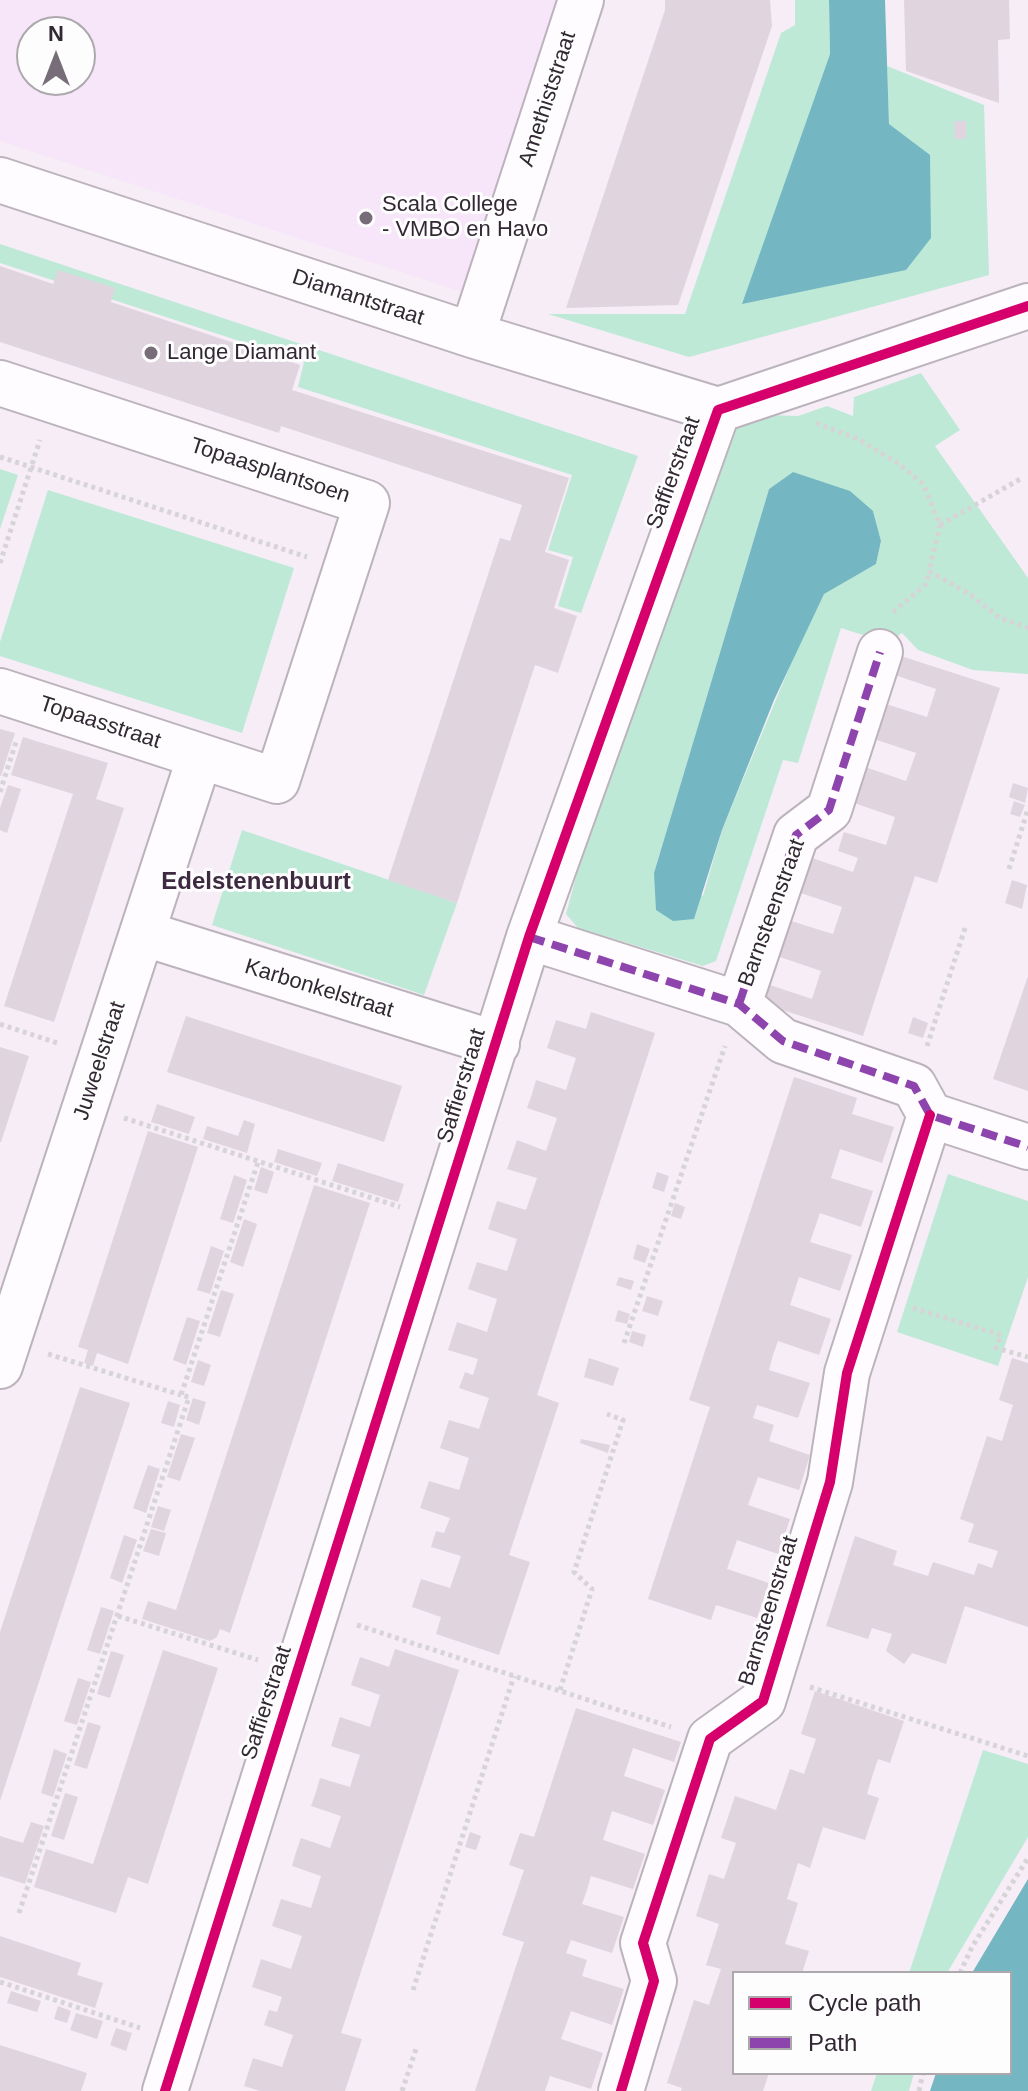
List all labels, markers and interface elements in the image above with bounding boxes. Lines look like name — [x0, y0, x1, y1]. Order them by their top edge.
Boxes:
north arrow — [16, 16, 96, 96]
text: N — [48, 21, 64, 46]
street label: Amethiststraat — [514, 28, 582, 170]
place label: Scala College - VMBO en Havo — [382, 192, 548, 244]
marker: Scala College - VMBO en Havo — [357, 209, 375, 227]
street label: Diamantstraat — [289, 264, 427, 332]
place label: Lange Diamant — [167, 340, 316, 366]
marker: Lange Diamant — [142, 344, 160, 362]
street label: Saffierstraat — [641, 413, 707, 533]
street label: Topaasplantsoen — [187, 433, 353, 509]
street label: Topaasstraat — [36, 691, 164, 755]
street label: Barnsteenstraat — [733, 836, 811, 990]
district label: Edelstenenbuurt — [161, 868, 351, 896]
street label: Karbonkelstraat — [241, 954, 397, 1024]
street label: Juweelstraat — [68, 998, 132, 1124]
street label: Saffierstraat — [432, 1026, 492, 1146]
street label: Barnsteenstraat — [734, 1533, 804, 1689]
street label: Saffierstraat — [236, 1643, 298, 1763]
legend — [732, 1971, 1012, 2075]
text: Cycle path — [808, 1989, 921, 2016]
text: Path — [808, 2029, 857, 2056]

